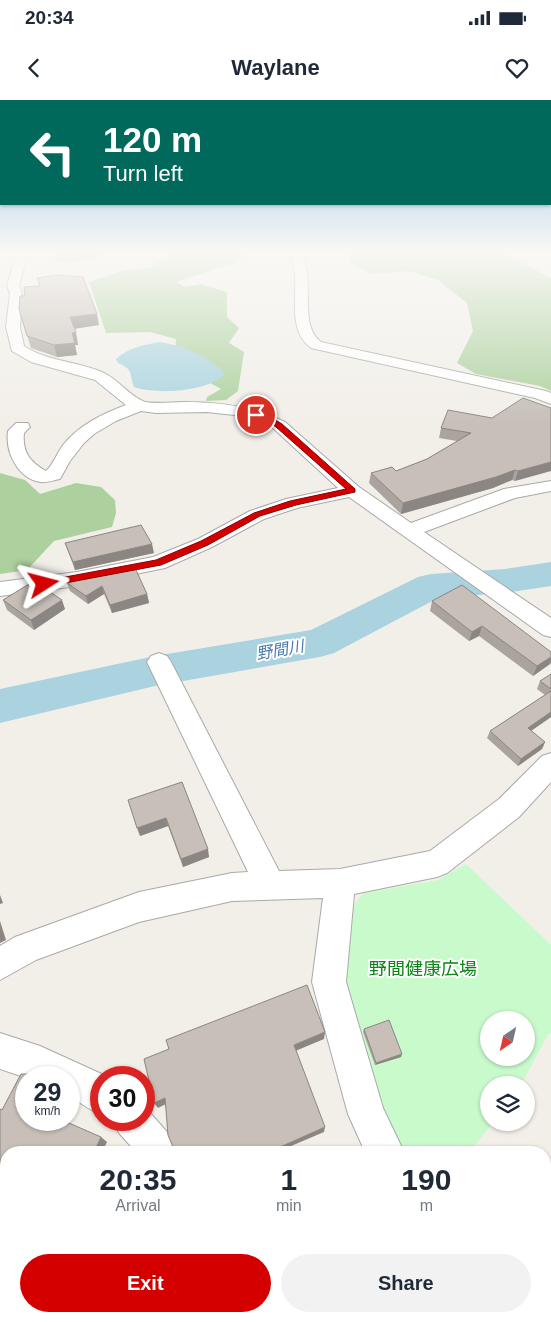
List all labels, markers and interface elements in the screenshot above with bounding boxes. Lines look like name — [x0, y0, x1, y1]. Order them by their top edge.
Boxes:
text: 20:34 — [25, 7, 74, 28]
icon: back — [20, 54, 48, 82]
icon: heart — [503, 54, 531, 82]
text: Waylane — [231, 55, 320, 80]
icon: left — [20, 120, 85, 185]
text: 120 m — [103, 120, 202, 159]
text: Turn left — [103, 161, 183, 186]
pin — [235, 394, 277, 436]
icon: arrive — [242, 401, 270, 429]
position arrow — [17, 557, 69, 609]
water label: 野間川 — [255, 637, 307, 663]
park label: 野間健康広場 — [369, 959, 477, 979]
north arrow — [480, 1011, 535, 1066]
map controls — [480, 1011, 535, 1131]
speed limit sign: 30 — [90, 1066, 155, 1131]
button: layers — [480, 1076, 535, 1131]
text: 29 — [34, 1078, 61, 1106]
text: km/h — [34, 1104, 61, 1118]
text: 20:35 — [100, 1163, 176, 1196]
text: 1 — [280, 1163, 297, 1196]
text: 190 — [401, 1163, 451, 1196]
text: Arrival — [115, 1197, 161, 1214]
text: min — [276, 1197, 302, 1214]
text: m — [420, 1197, 433, 1214]
button: Exit — [20, 1254, 271, 1312]
button: Share — [281, 1254, 531, 1312]

